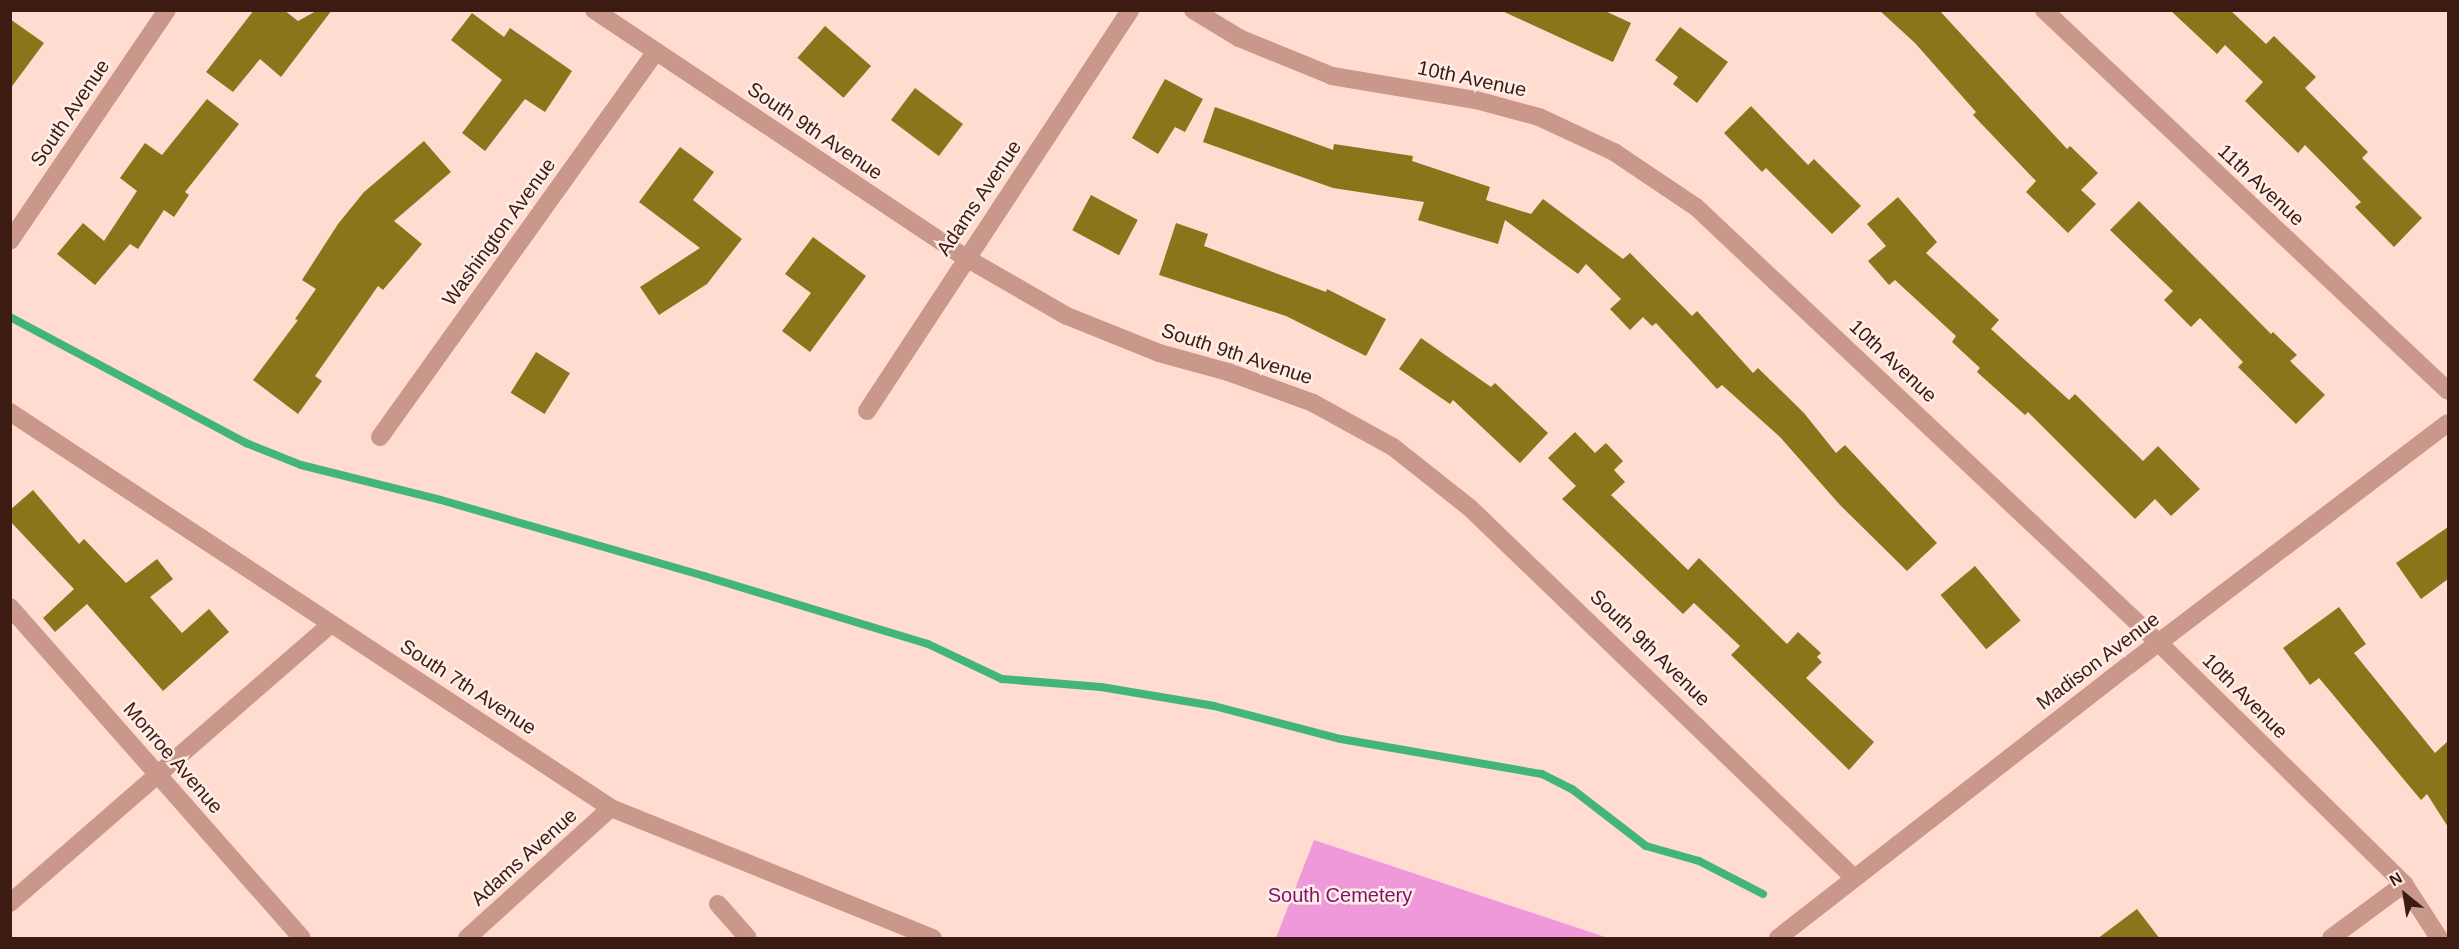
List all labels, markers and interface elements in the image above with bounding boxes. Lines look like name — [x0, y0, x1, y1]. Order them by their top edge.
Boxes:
street label: South Avenue — [25, 54, 115, 172]
street label: 10th Avenue — [1415, 56, 1529, 102]
street label: South 9th Avenue — [743, 77, 887, 185]
street label: Adams Avenue — [931, 135, 1027, 261]
street label: 11th Avenue — [2212, 139, 2310, 231]
street label: Washington Avenue — [437, 153, 561, 311]
street label: 10th Avenue — [1844, 314, 1942, 408]
street label: South 9th Avenue — [1158, 318, 1316, 390]
street label: South 9th Avenue — [1585, 584, 1715, 712]
street label: Madison Avenue — [2031, 607, 2165, 715]
street label: South 7th Avenue — [395, 634, 541, 740]
street label: 10th Avenue — [2197, 648, 2293, 744]
street label: Monroe Avenue — [118, 697, 228, 819]
street label: Adams Avenue — [466, 803, 582, 911]
north arrow — [2375, 865, 2435, 925]
text: N — [2386, 869, 2405, 889]
park label: South Cemetery — [1268, 883, 1412, 907]

